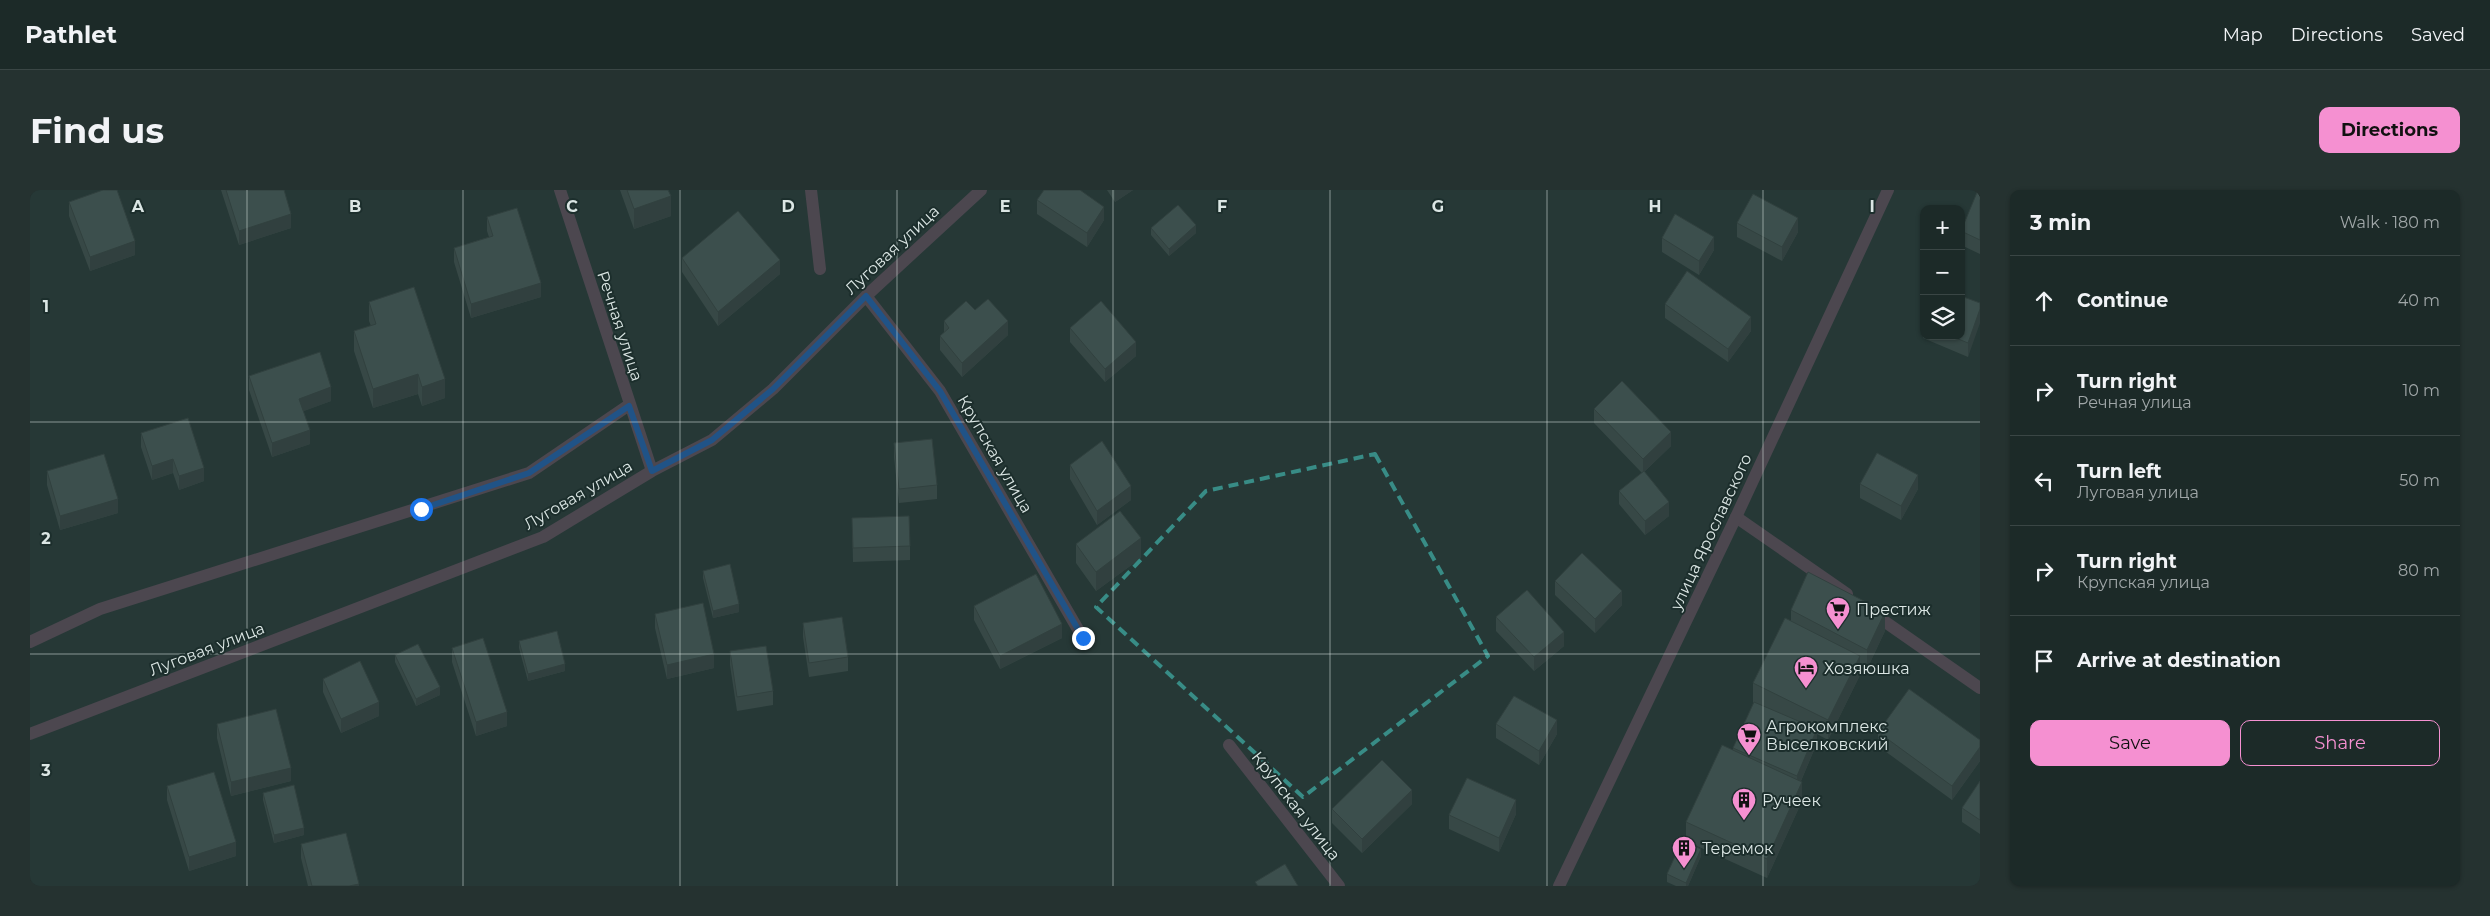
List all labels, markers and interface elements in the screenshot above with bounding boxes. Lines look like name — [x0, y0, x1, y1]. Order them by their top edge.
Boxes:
text: Pathlet — [25, 20, 117, 49]
text: Map — [2223, 24, 2263, 46]
text: Directions — [2291, 24, 2383, 46]
text: Saved — [2411, 24, 2465, 46]
button: Directions — [2319, 107, 2460, 153]
text: Find us — [30, 109, 164, 152]
text: A — [131, 197, 145, 216]
text: B — [349, 197, 361, 216]
text: C — [566, 197, 578, 216]
text: D — [781, 197, 795, 216]
text: E — [1000, 197, 1010, 216]
text: F — [1217, 197, 1227, 216]
text: G — [1432, 197, 1444, 216]
text: H — [1649, 197, 1661, 216]
text: I — [1869, 197, 1875, 216]
street label: Луговая улица — [841, 202, 943, 298]
map controls — [1920, 205, 1965, 340]
button: + — [1920, 205, 1965, 250]
text: 3 min — [2030, 210, 2091, 235]
text: Walk · 180 m — [2340, 213, 2440, 232]
button: − — [1920, 250, 1965, 295]
street label: Речная улица — [593, 269, 647, 383]
icon: ahead — [2030, 287, 2058, 315]
text: Continue — [2077, 289, 2168, 312]
text: 40 m — [2398, 291, 2440, 310]
button: layers — [1920, 295, 1965, 340]
text: 1 — [43, 297, 49, 316]
text: Turn right — [2077, 370, 2177, 393]
icon: right — [2030, 377, 2058, 405]
text: 10 m — [2402, 381, 2440, 400]
street label: Крупская улица — [954, 392, 1036, 516]
text: Речная улица — [2077, 393, 2192, 412]
street label: улица Ярославского — [1666, 451, 1756, 614]
street label: Луговая улица — [521, 456, 635, 534]
text: Turn left — [2077, 460, 2162, 483]
icon: left — [2030, 467, 2058, 495]
text: 50 m — [2399, 471, 2440, 490]
text: Луговая улица — [2077, 483, 2199, 502]
route start — [410, 498, 433, 521]
text: 2 — [41, 529, 51, 548]
text: Turn right — [2077, 550, 2177, 573]
icon: right — [2030, 557, 2058, 585]
text: 80 m — [2398, 561, 2440, 580]
text: Крупская улица — [2077, 573, 2210, 592]
supermarket icon: Престиж — [1825, 596, 1851, 630]
place label: Престиж — [1856, 600, 1931, 619]
street label: Луговая улица — [147, 618, 267, 680]
route end — [1072, 627, 1095, 650]
icon: arrive — [2030, 647, 2058, 675]
text: Arrive at destination — [2077, 649, 2281, 672]
hotel icon: Хозяюшка — [1793, 655, 1819, 689]
place label: Хозяюшка — [1824, 659, 1910, 678]
place label: Агрокомплекс Выселковский — [1766, 717, 1888, 754]
button: Save — [2030, 720, 2230, 766]
button: Share — [2240, 720, 2440, 766]
supermarket icon: Агрокомплекс Выселковский — [1736, 722, 1762, 756]
street label: Крупская улица — [1248, 748, 1344, 864]
text: 3 — [40, 761, 51, 780]
building icon: Ручеек — [1731, 787, 1757, 821]
place label: Ручеек — [1762, 791, 1822, 810]
building icon: Теремок — [1671, 835, 1697, 869]
place label: Теремок — [1702, 839, 1774, 858]

